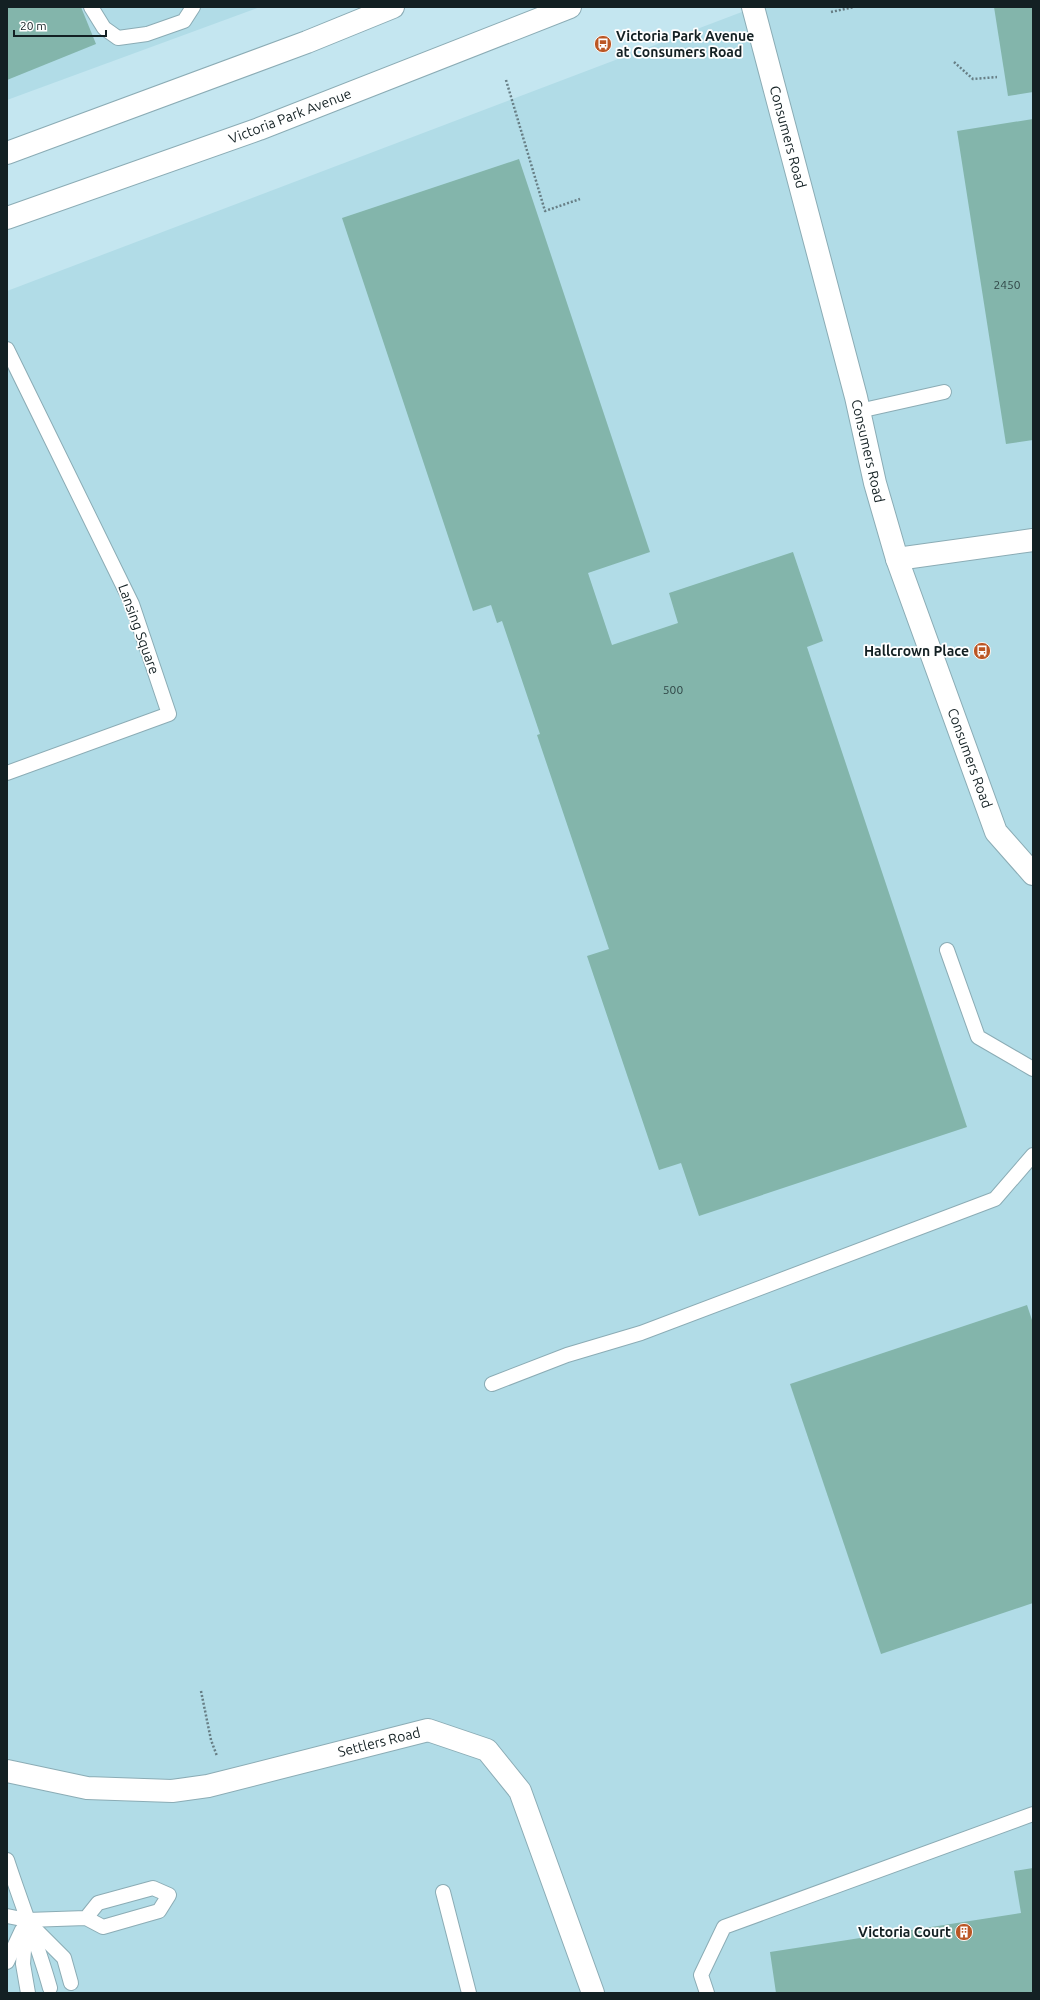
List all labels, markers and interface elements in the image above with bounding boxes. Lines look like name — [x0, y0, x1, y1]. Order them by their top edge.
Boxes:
scale bar — [14, 12, 106, 38]
text: 20 m — [20, 19, 47, 32]
place label: Victoria Park Avenue at Consumers Road — [616, 28, 754, 60]
bus stop icon: Victoria Park Avenue at Consumers Road — [593, 34, 613, 54]
street label: Consumers Road — [767, 84, 809, 190]
street label: Victoria Park Avenue — [226, 85, 354, 147]
house number: 2450 — [993, 278, 1021, 291]
street label: Consumers Road — [848, 398, 888, 504]
street label: Lansing Square — [115, 582, 163, 676]
bus stop icon: Hallcrown Place — [972, 641, 992, 661]
place label: Hallcrown Place — [864, 643, 969, 659]
house number: 500 — [663, 683, 683, 696]
street label: Consumers Road — [944, 706, 996, 810]
street label: Settlers Road — [336, 1724, 422, 1760]
building icon: Victoria Court — [954, 1922, 974, 1942]
place label: Victoria Court — [858, 1924, 951, 1940]

